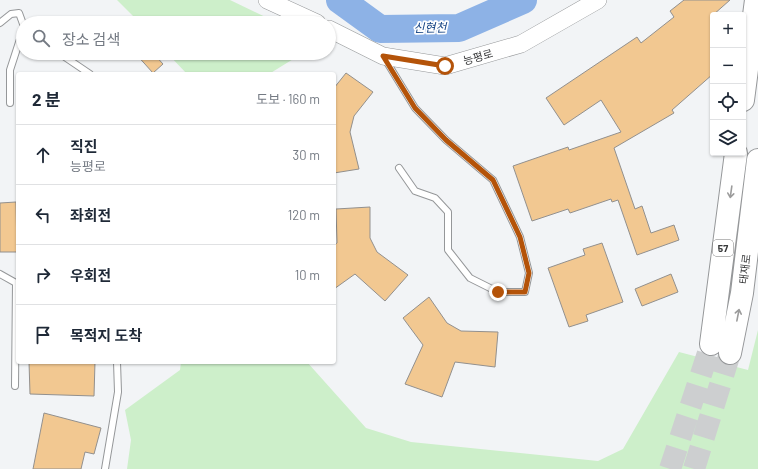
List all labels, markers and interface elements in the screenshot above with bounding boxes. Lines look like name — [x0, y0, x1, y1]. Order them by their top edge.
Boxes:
map controls — [710, 12, 746, 156]
button: + — [710, 12, 746, 48]
search box — [16, 16, 336, 60]
water label: 신현천 — [413, 20, 449, 34]
icon: search — [30, 27, 52, 49]
text: 장소 검색 — [62, 30, 120, 48]
street label: 능평로 — [461, 46, 494, 67]
button: − — [710, 48, 746, 84]
route start — [436, 57, 454, 75]
button: locate — [710, 84, 746, 120]
text: 2 분 — [32, 89, 61, 109]
text: 도보 · 160 m — [256, 91, 320, 107]
button: layers — [710, 120, 746, 156]
text: 직진 — [70, 137, 98, 155]
icon: ahead — [32, 144, 54, 166]
text: 30 m — [293, 147, 320, 163]
text: 능평로 — [70, 158, 106, 174]
one-way arrow — [727, 185, 735, 198]
icon: left — [32, 204, 54, 226]
text: 좌회전 — [70, 206, 111, 224]
text: 120 m — [288, 207, 320, 223]
road number: 57 — [713, 240, 733, 256]
street label: 태재로 — [736, 253, 753, 285]
icon: right — [32, 264, 54, 286]
text: 우회전 — [70, 266, 111, 284]
text: 10 m — [295, 267, 320, 283]
route end — [489, 283, 507, 301]
one-way arrow — [734, 309, 742, 322]
icon: arrive — [32, 324, 54, 346]
text: 목적지 도착 — [70, 326, 142, 344]

